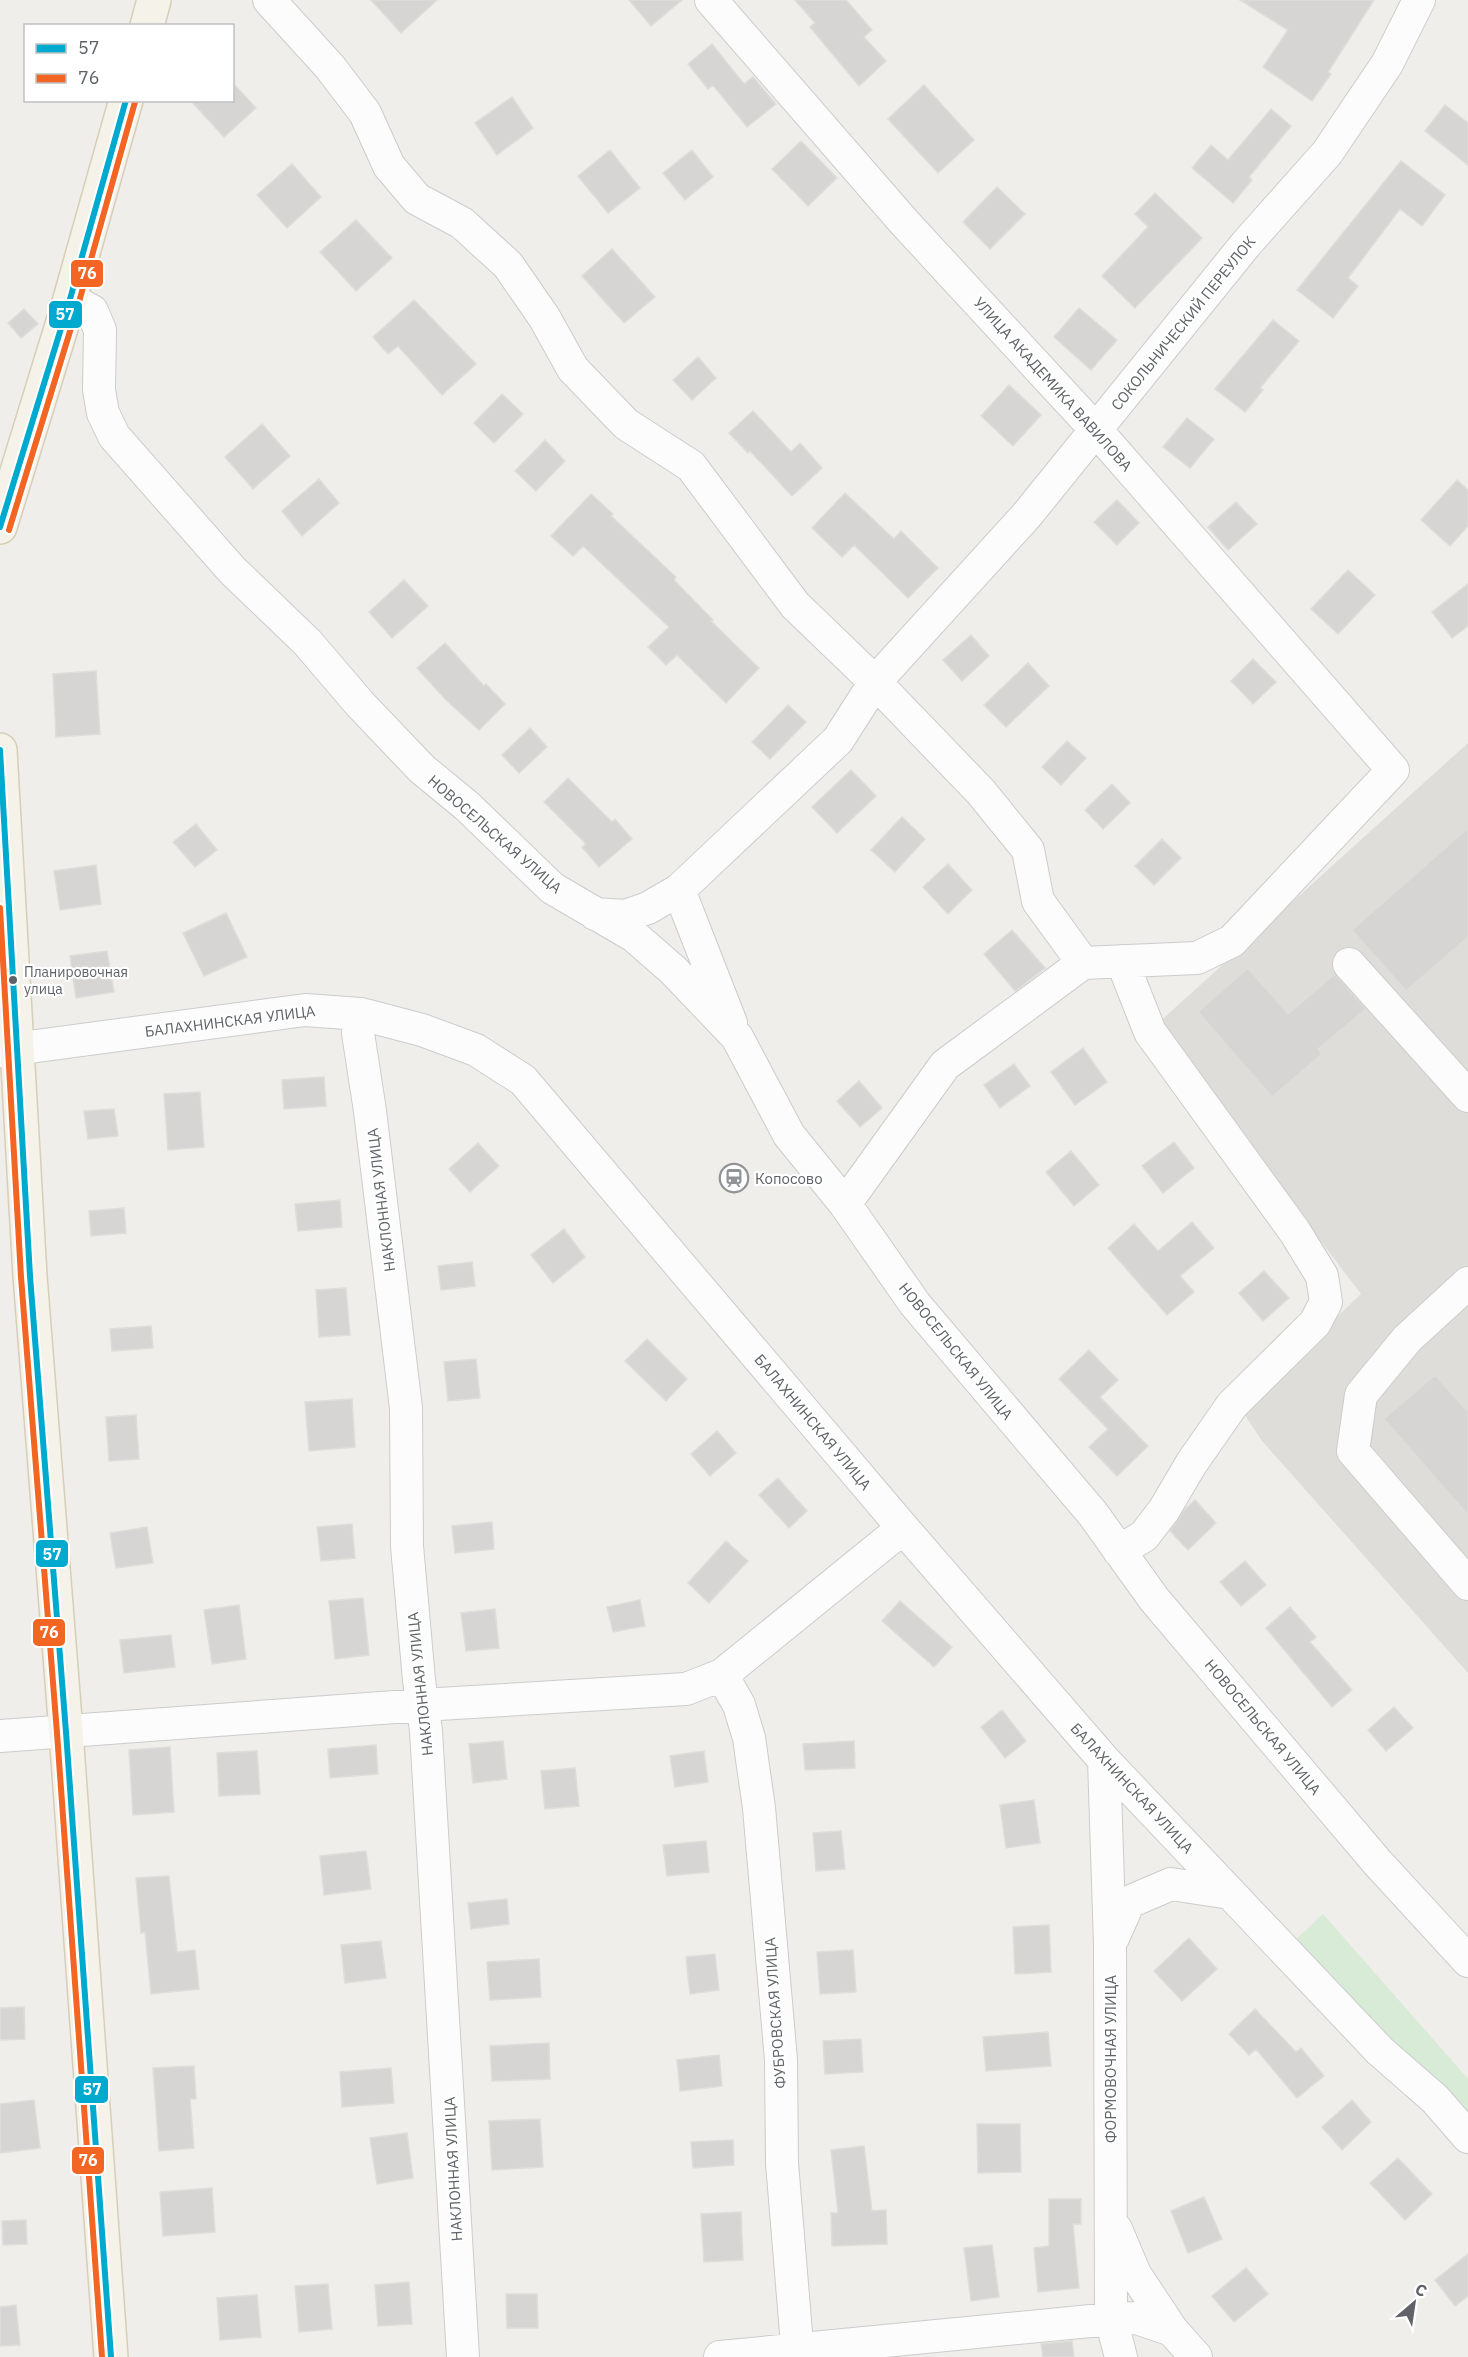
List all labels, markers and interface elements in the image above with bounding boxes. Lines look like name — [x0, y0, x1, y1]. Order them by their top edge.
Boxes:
legend — [24, 24, 234, 102]
text: 57 — [78, 36, 100, 59]
text: 76 — [78, 66, 100, 89]
street label: СОКОЛЬНИЧЕСКИЙ ПЕРЕУЛОК — [1107, 232, 1259, 414]
line badge: 76 — [70, 259, 104, 288]
text: 76 — [77, 263, 97, 283]
street label: УЛИЦА АКАДЕМИКА ВАВИЛОВА — [970, 293, 1137, 475]
line badge: 57 — [48, 300, 83, 329]
text: 57 — [55, 304, 75, 324]
street label: НОВОСЕЛЬСКАЯ УЛИЦА — [424, 771, 566, 898]
place label: Планировочная улица — [24, 963, 128, 998]
marker: Планировочная улица — [7, 974, 19, 986]
street label: БАЛАХНИНСКАЯ УЛИЦА — [144, 1001, 317, 1041]
street label: НАКЛОННАЯ УЛИЦА — [363, 1127, 399, 1273]
station icon: Копосово — [718, 1162, 750, 1194]
place label: Копосово — [755, 1169, 823, 1188]
street label: НОВОСЕЛЬСКАЯ УЛИЦА — [895, 1279, 1017, 1424]
street label: БАЛАХНИНСКАЯ УЛИЦА — [751, 1350, 876, 1494]
line badge: 57 — [35, 1539, 69, 1568]
text: 57 — [42, 1544, 62, 1564]
street label: НАКЛОННАЯ УЛИЦА — [403, 1611, 437, 1757]
line badge: 76 — [32, 1618, 66, 1647]
text: 76 — [39, 1622, 59, 1642]
street label: НОВОСЕЛЬСКАЯ УЛИЦА — [1201, 1655, 1325, 1799]
street label: БАЛАХНИНСКАЯ УЛИЦА — [1066, 1719, 1198, 1858]
street label: ФУБРОВСКАЯ УЛИЦА — [760, 1936, 790, 2089]
street label: ФОРМОВОЧНАЯ УЛИЦА — [1101, 1975, 1120, 2143]
line badge: 57 — [74, 2075, 109, 2104]
text: 57 — [82, 2079, 102, 2099]
street label: НАКЛОННАЯ УЛИЦА — [440, 2096, 466, 2242]
line badge: 76 — [71, 2146, 105, 2175]
text: 76 — [78, 2150, 98, 2170]
north arrow — [1384, 2273, 1444, 2333]
text: С — [1412, 2279, 1431, 2301]

